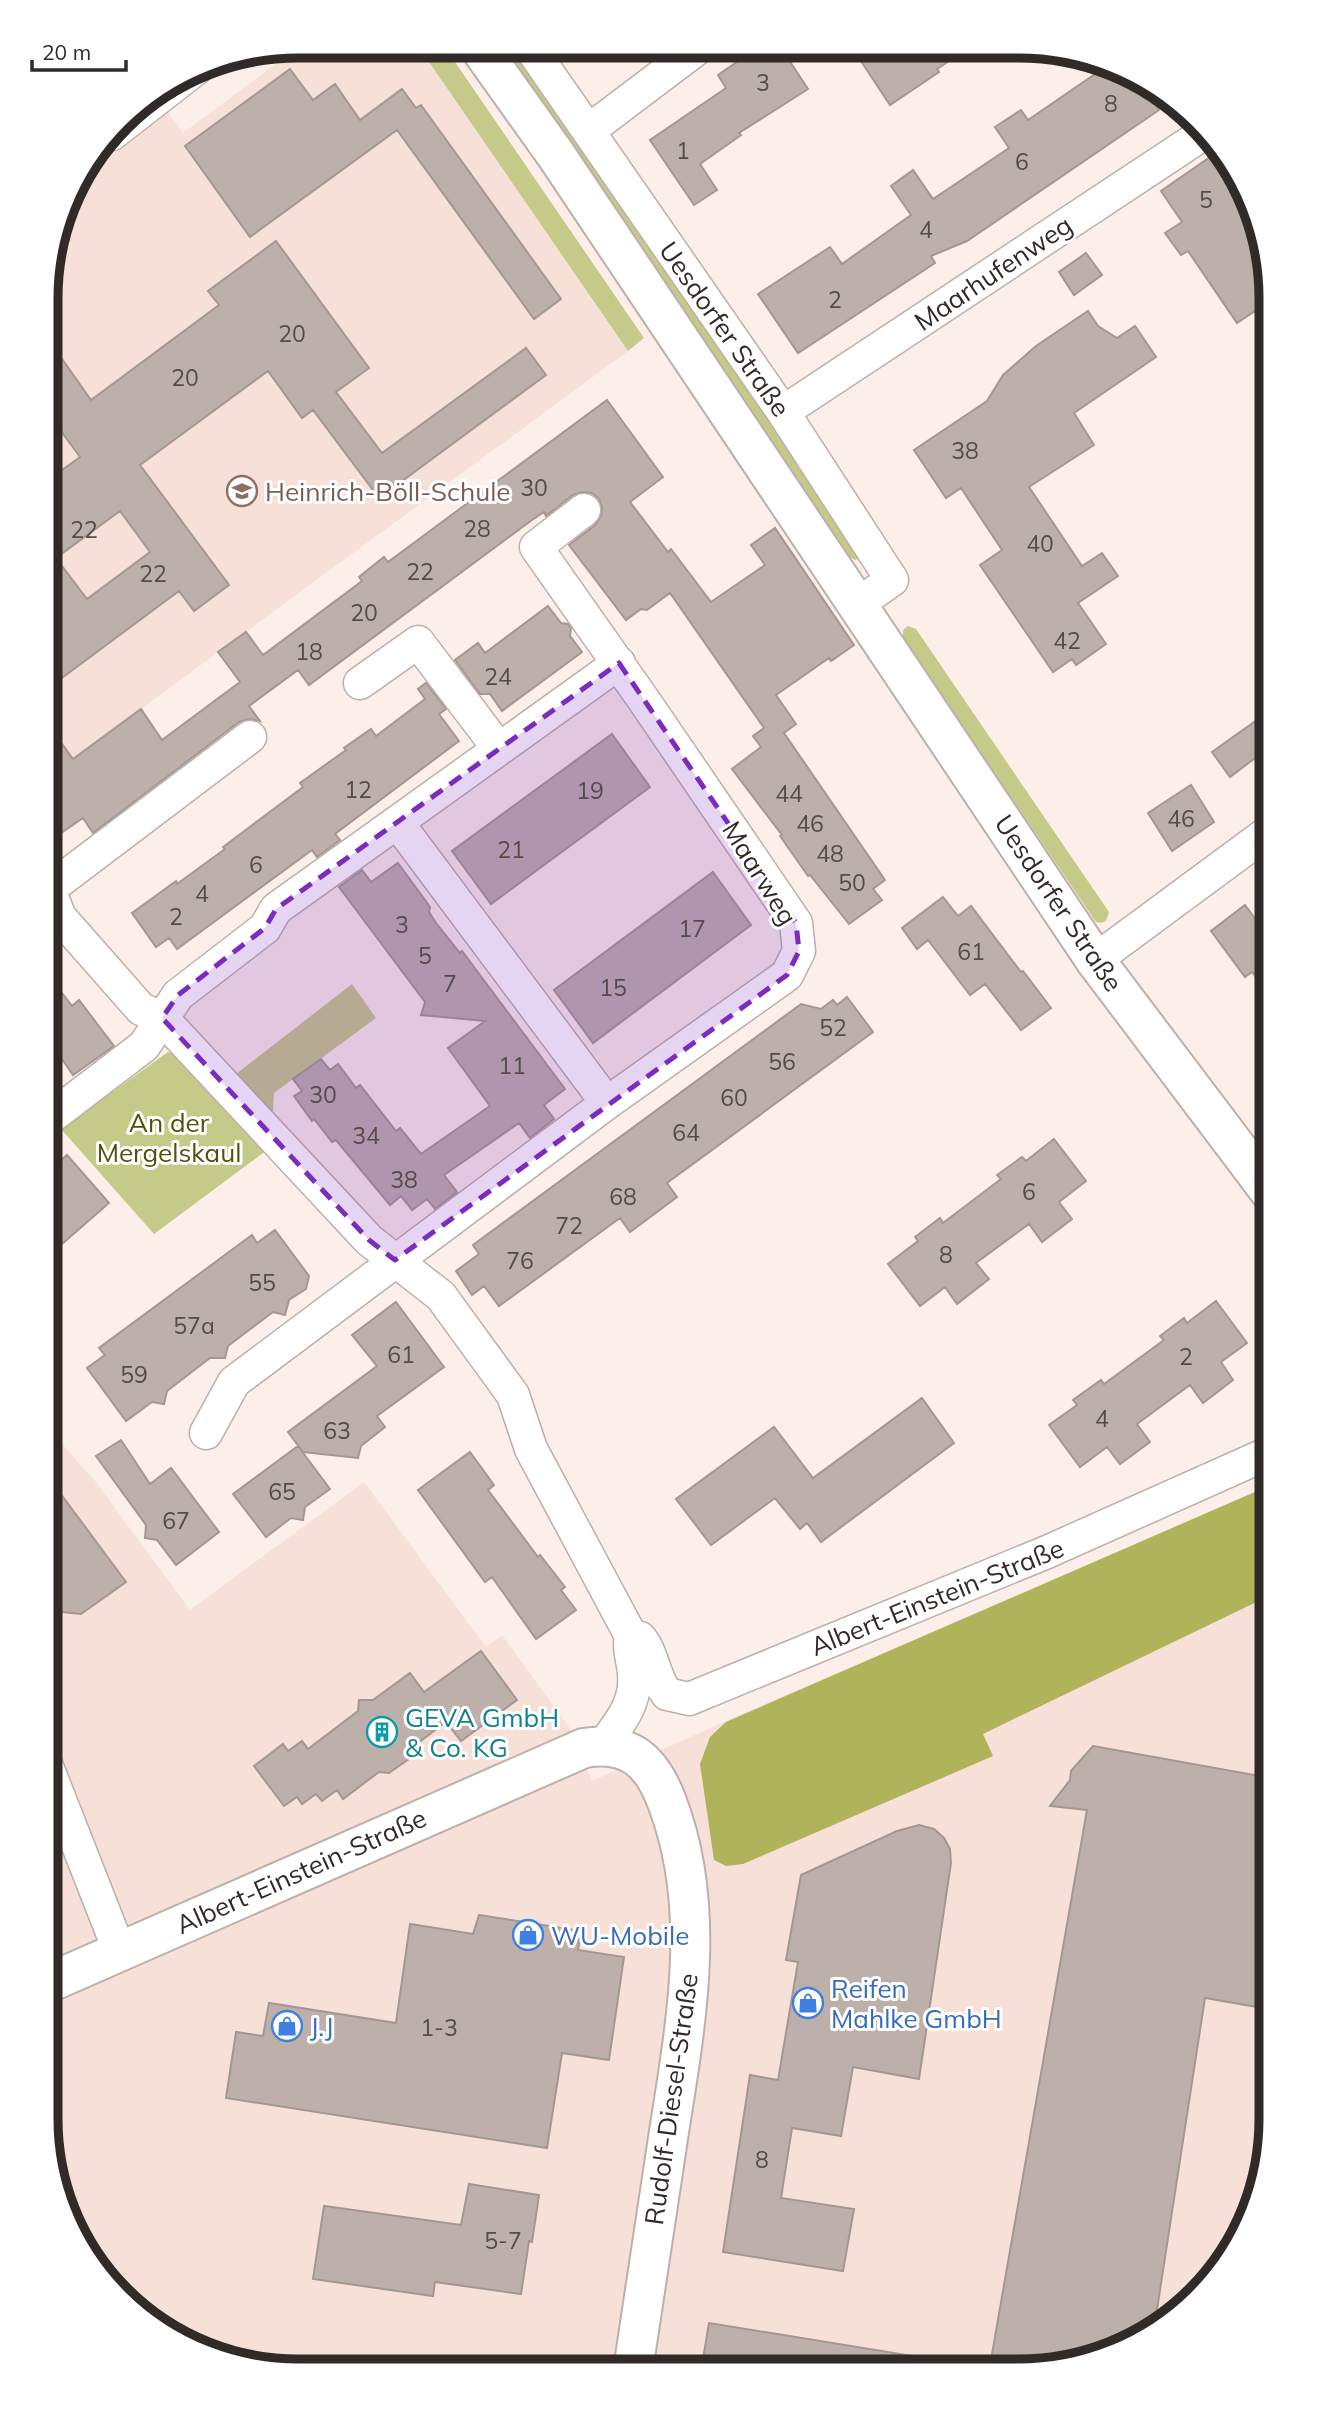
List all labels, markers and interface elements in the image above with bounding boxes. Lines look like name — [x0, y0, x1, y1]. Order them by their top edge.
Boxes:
scale bar — [32, 28, 126, 72]
text: 20 m — [42, 39, 91, 65]
house number: 3 — [756, 68, 770, 97]
house number: 8 — [1104, 89, 1118, 118]
house number: 1 — [676, 136, 690, 165]
house number: 6 — [1015, 147, 1029, 176]
house number: 5 — [1199, 185, 1213, 214]
street label: Maarhufenweg — [908, 208, 1078, 338]
house number: 4 — [919, 215, 933, 244]
street label: Uesdorfer Straße — [652, 235, 798, 423]
house number: 2 — [828, 285, 842, 314]
house number: 20 — [278, 319, 306, 348]
house number: 20 — [171, 363, 199, 392]
house number: 38 — [951, 436, 979, 465]
house number: 30 — [520, 473, 548, 502]
school or university icon: Heinrich-Böll-Schule — [225, 474, 259, 508]
place label: Heinrich-Böll-Schule — [265, 475, 511, 508]
house number: 28 — [463, 514, 491, 543]
house number: 22 — [70, 515, 98, 544]
house number: 40 — [1026, 529, 1054, 558]
house number: 22 — [406, 557, 434, 586]
house number: 22 — [139, 559, 167, 588]
house number: 20 — [350, 598, 378, 627]
house number: 42 — [1053, 626, 1081, 655]
house number: 18 — [295, 637, 323, 666]
house number: 24 — [484, 662, 512, 691]
house number: 12 — [344, 775, 372, 804]
house number: 19 — [576, 776, 604, 805]
house number: 44 — [775, 779, 803, 808]
house number: 46 — [1167, 804, 1195, 833]
street label: Uesdorfer Straße — [988, 808, 1130, 998]
house number: 46 — [796, 809, 824, 838]
street label: Maarweg — [715, 815, 805, 931]
house number: 21 — [497, 835, 525, 864]
house number: 48 — [816, 839, 844, 868]
house number: 6 — [249, 850, 263, 879]
house number: 50 — [838, 868, 866, 897]
house number: 4 — [195, 879, 209, 908]
house number: 2 — [169, 902, 183, 931]
house number: 3 — [395, 910, 409, 939]
house number: 17 — [678, 914, 706, 943]
house number: 61 — [957, 937, 985, 966]
house number: 5 — [418, 941, 432, 970]
house number: 7 — [443, 969, 457, 998]
house number: 15 — [599, 973, 627, 1002]
house number: 52 — [819, 1013, 847, 1042]
house number: 56 — [768, 1047, 796, 1076]
house number: 11 — [498, 1051, 526, 1080]
house number: 30 — [309, 1080, 337, 1109]
house number: 60 — [720, 1083, 748, 1112]
park label: An der Mergelskaul — [97, 1106, 241, 1169]
house number: 64 — [672, 1118, 700, 1147]
house number: 34 — [352, 1121, 380, 1150]
house number: 38 — [390, 1165, 418, 1194]
house number: 6 — [1022, 1177, 1036, 1206]
house number: 68 — [609, 1182, 637, 1211]
house number: 72 — [555, 1211, 583, 1240]
house number: 8 — [939, 1240, 953, 1269]
house number: 76 — [506, 1246, 534, 1275]
house number: 55 — [248, 1268, 276, 1297]
house number: 57a — [173, 1311, 215, 1340]
house number: 61 — [387, 1340, 415, 1369]
house number: 2 — [1179, 1342, 1193, 1371]
house number: 59 — [120, 1360, 148, 1389]
house number: 4 — [1095, 1404, 1109, 1433]
house number: 63 — [323, 1416, 351, 1445]
house number: 65 — [268, 1477, 296, 1506]
house number: 67 — [162, 1506, 190, 1535]
street label: Albert-Einstein-Straße — [805, 1531, 1069, 1663]
place label: GEVA GmbH & Co. KG — [405, 1701, 559, 1764]
building icon: GEVA GmbH & Co. KG — [365, 1715, 399, 1749]
street label: Albert-Einstein-Straße — [171, 1801, 431, 1941]
shop icon: WU-Mobile — [511, 1918, 545, 1952]
place label: WU-Mobile — [551, 1919, 689, 1952]
street label: Rudolf-Diesel-Straße — [637, 1971, 705, 2227]
place label: Reifen Mahlke GmbH — [831, 1972, 1002, 2035]
shop icon: Reifen Mahlke GmbH — [791, 1986, 825, 2020]
shop icon: J.J — [270, 2009, 304, 2043]
place label: J.J — [310, 2010, 334, 2043]
house number: 1-3 — [420, 2013, 458, 2042]
house number: 8 — [755, 2145, 769, 2174]
house number: 5-7 — [484, 2226, 522, 2255]

